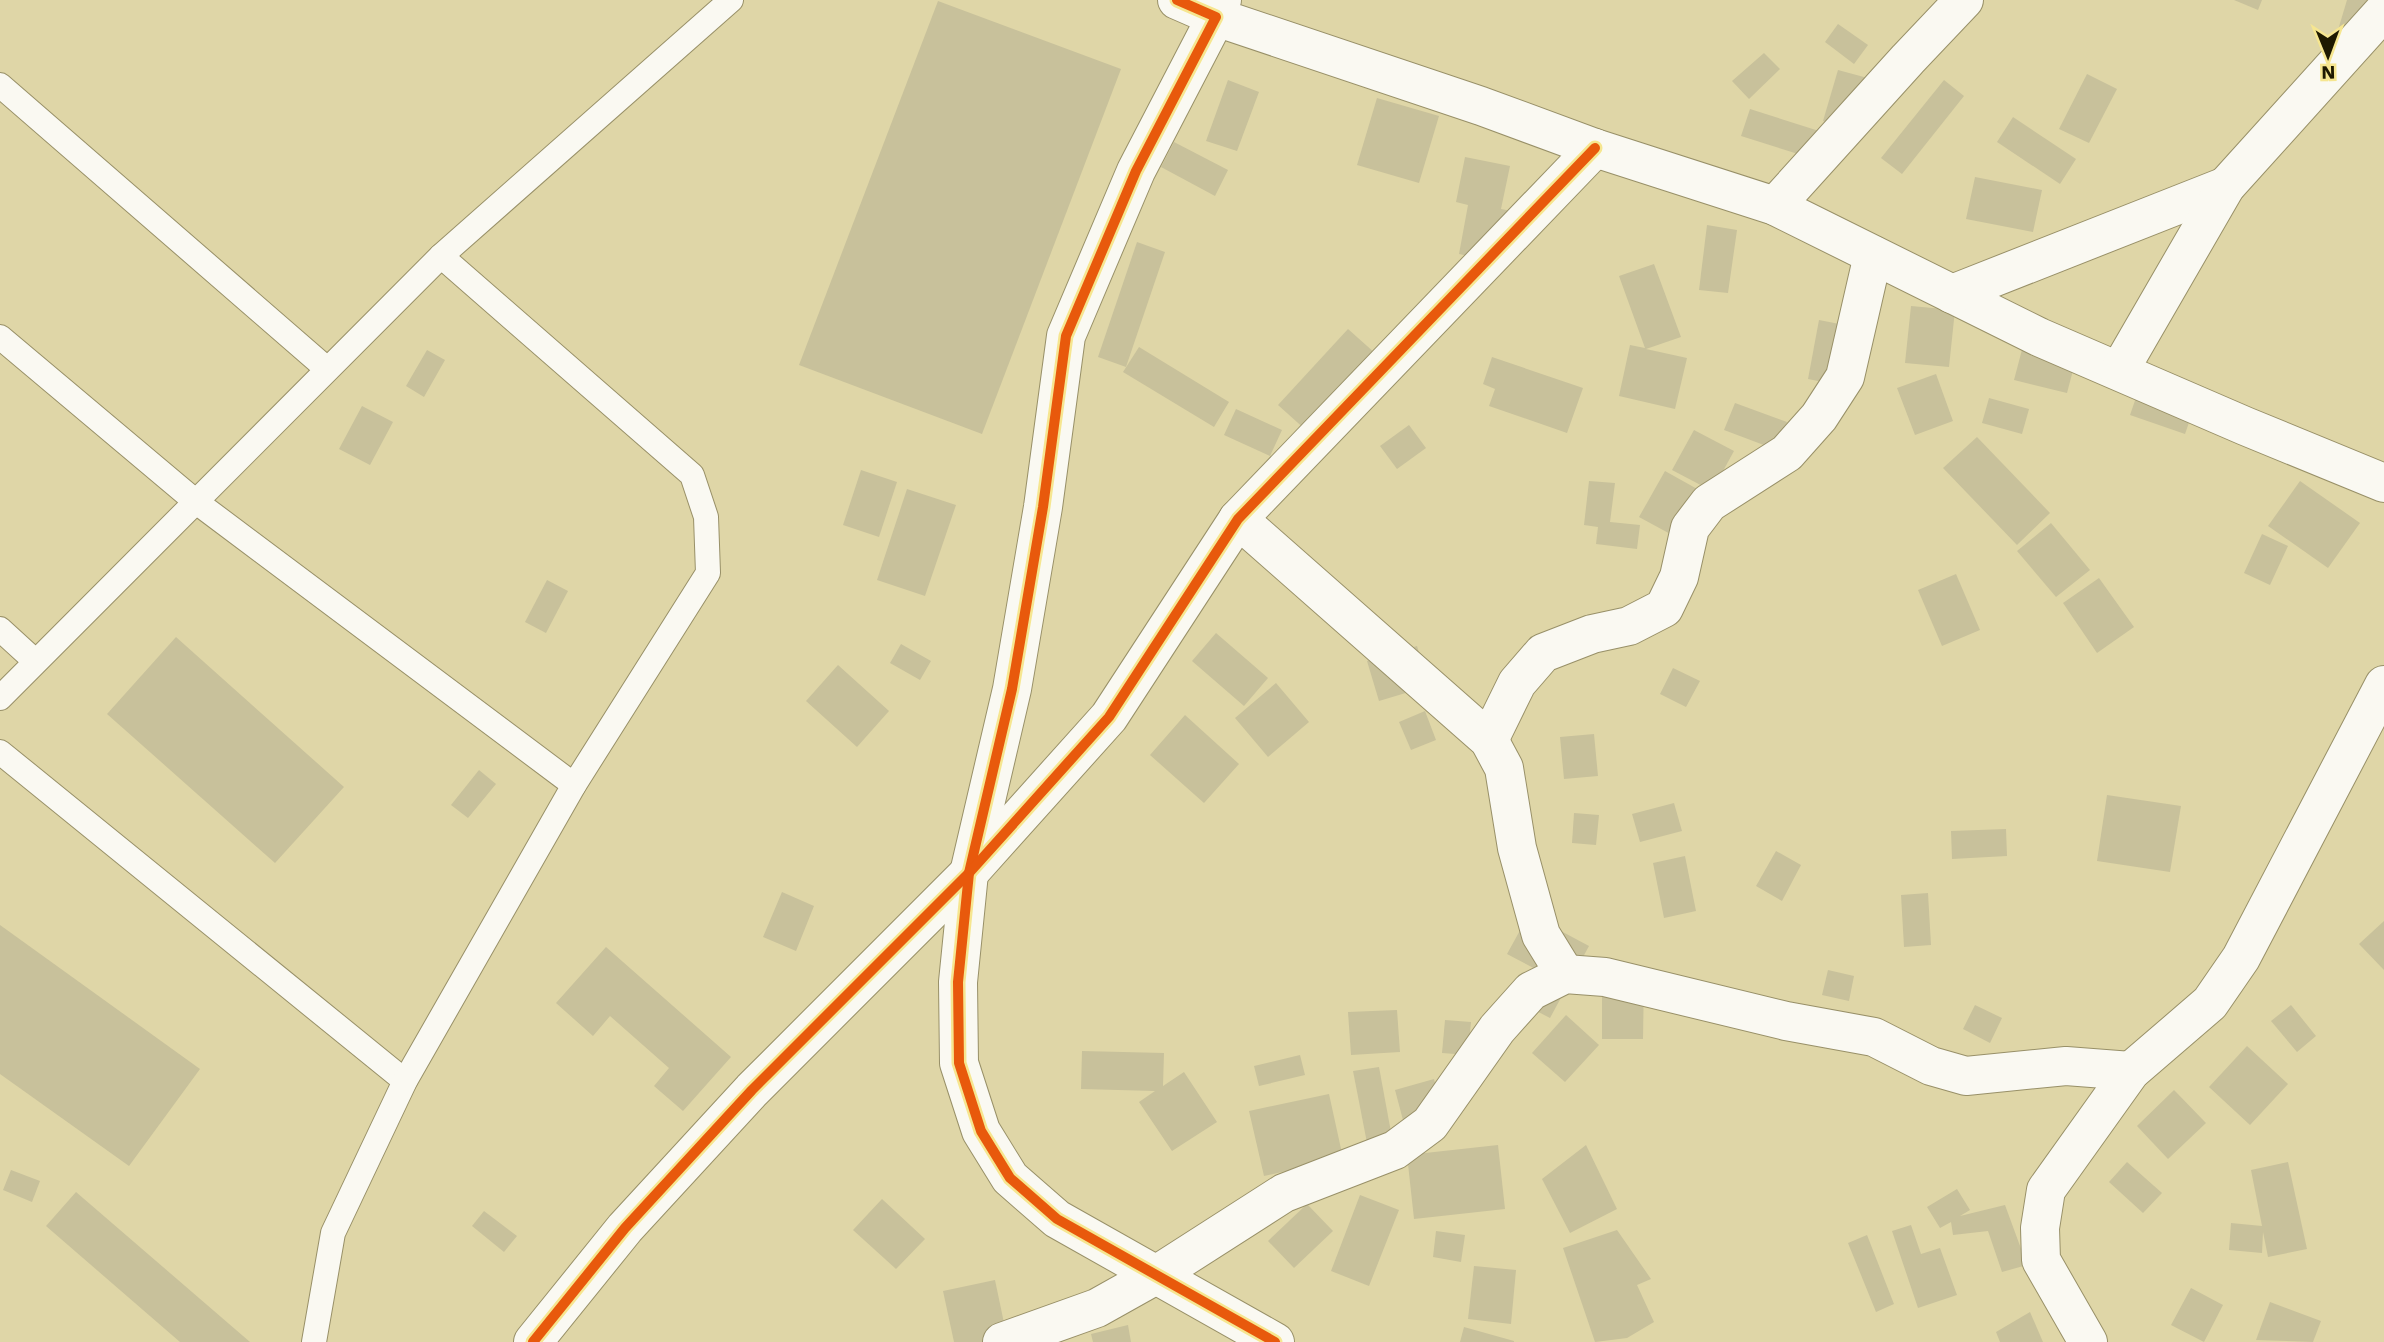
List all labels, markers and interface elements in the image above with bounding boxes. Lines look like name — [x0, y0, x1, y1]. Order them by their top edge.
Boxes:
north arrow — [2293, 21, 2363, 91]
text: N — [2321, 61, 2336, 84]

